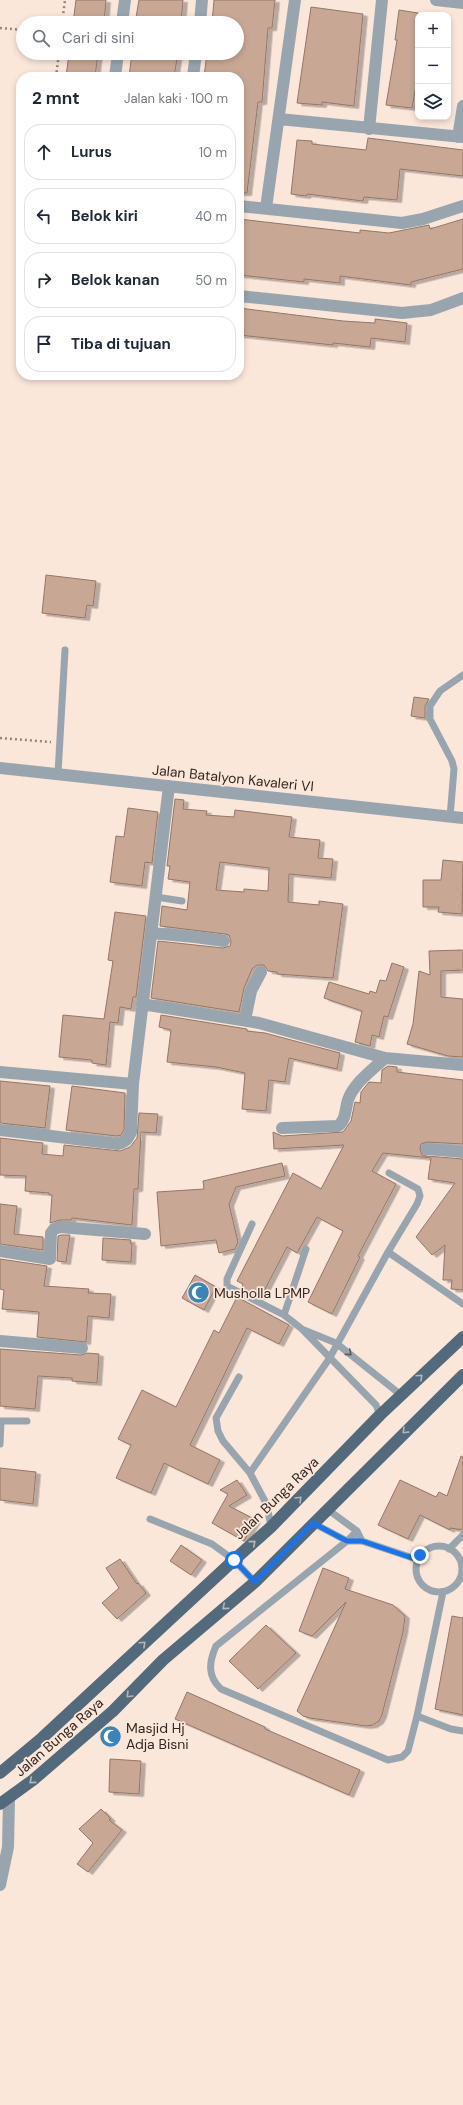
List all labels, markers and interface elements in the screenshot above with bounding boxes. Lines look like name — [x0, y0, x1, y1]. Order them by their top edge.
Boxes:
map controls — [415, 12, 451, 120]
button: + — [415, 12, 451, 48]
search box — [16, 16, 244, 60]
icon: search — [30, 27, 52, 49]
text: Cari di sini — [62, 28, 134, 48]
button: − — [415, 48, 451, 84]
button: layers — [415, 84, 451, 120]
text: 2 mnt — [32, 87, 80, 109]
text: Jalan kaki · 100 m — [124, 90, 228, 107]
icon: ahead — [33, 141, 55, 163]
text: Lurus — [71, 142, 112, 162]
text: 10 m — [199, 144, 227, 161]
icon: left — [33, 205, 55, 227]
text: Belok kiri — [71, 206, 138, 226]
text: 40 m — [195, 208, 227, 225]
icon: right — [33, 269, 55, 291]
text: Belok kanan — [71, 270, 159, 290]
text: 50 m — [195, 272, 227, 289]
icon: arrive — [33, 333, 55, 355]
text: Tiba di tujuan — [71, 334, 171, 354]
street label: Jalan Batalyon Kavaleri VI — [151, 761, 315, 795]
mosque icon: Musholla LPMP — [186, 1280, 212, 1306]
place label: Musholla LPMP — [214, 1284, 310, 1302]
one-way arrow — [344, 1349, 351, 1356]
one-way arrow — [415, 1374, 423, 1382]
one-way arrow — [402, 1427, 410, 1434]
street label: Jalan Bunga Raya — [230, 1453, 322, 1543]
one-way arrow — [294, 1496, 302, 1504]
one-way arrow — [248, 1541, 255, 1548]
route end — [411, 1546, 429, 1564]
route start — [225, 1551, 243, 1569]
one-way arrow — [223, 1603, 230, 1610]
one-way arrow — [138, 1641, 146, 1648]
one-way arrow — [126, 1690, 134, 1698]
street label: Jalan Bunga Raya — [11, 1694, 107, 1780]
place label: Masjid Hj Adja Bisni — [126, 1719, 189, 1753]
mosque icon: Masjid Hj Adja Bisni — [97, 1723, 123, 1749]
one-way arrow — [29, 1776, 36, 1783]

